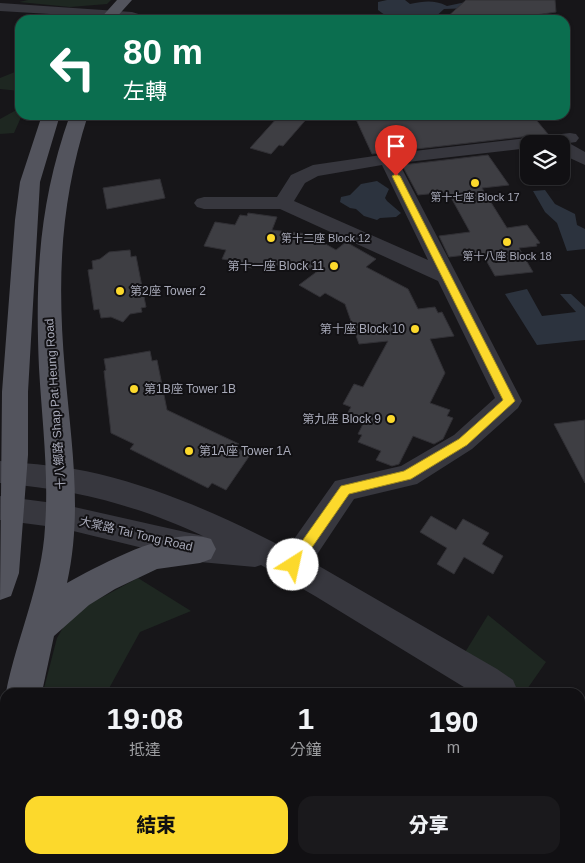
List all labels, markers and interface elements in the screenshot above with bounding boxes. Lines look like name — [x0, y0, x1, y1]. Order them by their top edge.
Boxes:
text: 80 m — [123, 32, 203, 71]
icon: left — [40, 35, 105, 100]
text: 左轉 — [123, 79, 167, 104]
pin — [375, 125, 417, 176]
icon: arrive — [382, 132, 410, 160]
map controls — [520, 135, 570, 185]
button: layers — [520, 135, 570, 185]
marker: 第十七座 Block 17 — [469, 177, 481, 189]
place label: 第十七座 Block 17 — [430, 191, 520, 203]
marker: 第十二座 Block 12 — [265, 232, 277, 244]
place label: 第十二座 Block 12 — [281, 232, 370, 244]
marker: 第十八座 Block 18 — [501, 236, 513, 248]
place label: 第十八座 Block 18 — [462, 250, 552, 262]
place label: 第十一座 Block 11 — [228, 259, 324, 273]
marker: 第十一座 Block 11 — [328, 260, 340, 272]
place label: 第2座 Tower 2 — [130, 284, 206, 298]
marker: 第2座 Tower 2 — [114, 285, 126, 297]
street label: 十八鄉路 Shap Pat Heung Road — [42, 318, 68, 490]
place label: 第十座 Block 10 — [320, 322, 405, 336]
marker: 第十座 Block 10 — [409, 323, 421, 335]
place label: 第1B座 Tower 1B — [144, 382, 236, 396]
marker: 第1B座 Tower 1B — [128, 383, 140, 395]
place label: 第九座 Block 9 — [302, 412, 381, 426]
marker: 第九座 Block 9 — [385, 413, 397, 425]
place label: 第1A座 Tower 1A — [199, 444, 291, 458]
marker: 第1A座 Tower 1A — [183, 445, 195, 457]
street label: 大棠路 Tai Tong Road — [78, 514, 194, 554]
position arrow — [266, 538, 318, 590]
text: 19:08 — [107, 702, 183, 735]
text: 1 — [297, 702, 314, 735]
text: 190 — [428, 705, 478, 738]
text: m — [447, 739, 460, 756]
text: 抵達 — [129, 741, 161, 758]
text: 分鐘 — [290, 741, 322, 758]
button: 結束 — [25, 796, 288, 854]
button: 分享 — [298, 796, 560, 854]

